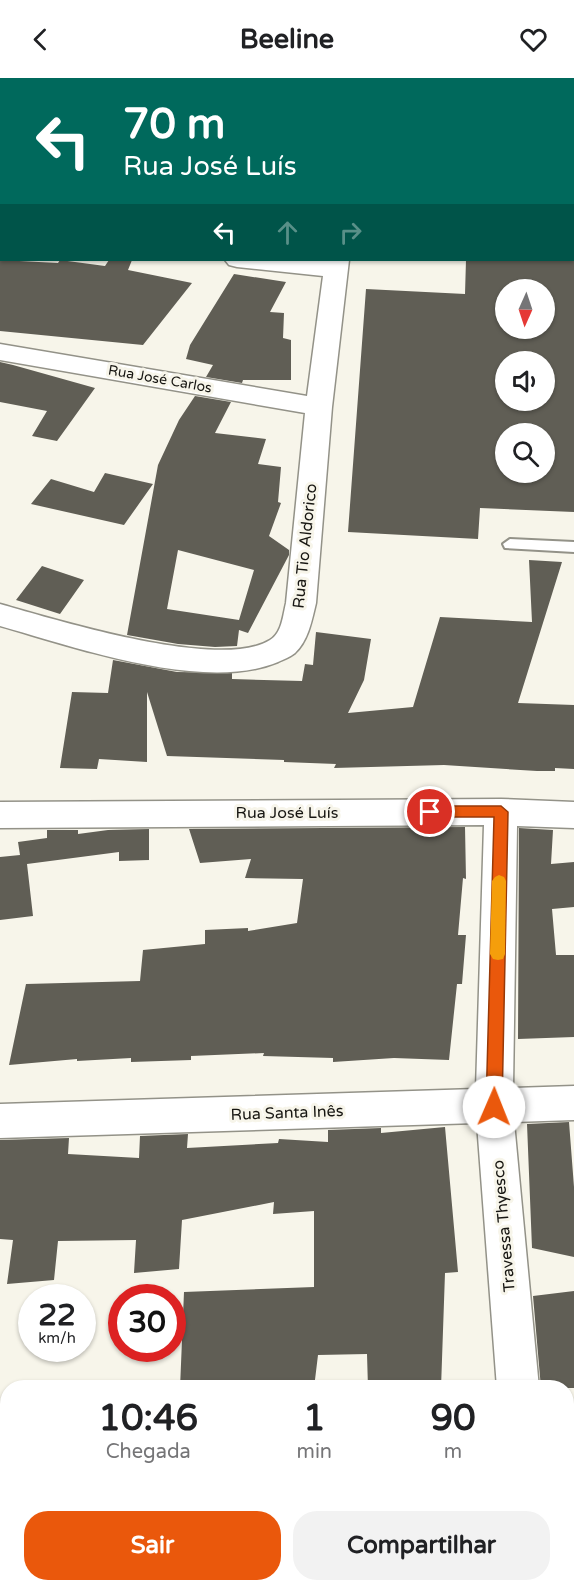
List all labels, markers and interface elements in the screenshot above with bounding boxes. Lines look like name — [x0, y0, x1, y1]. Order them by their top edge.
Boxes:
icon: back — [24, 23, 57, 56]
text: Beeline — [240, 23, 334, 56]
icon: heart — [517, 23, 550, 56]
text: 70 m — [123, 99, 225, 150]
icon: left — [24, 102, 102, 180]
text: Rua José Luís — [123, 150, 297, 183]
icon: left — [208, 216, 241, 249]
icon: ahead — [271, 216, 304, 249]
icon: right — [334, 216, 367, 249]
north arrow — [495, 279, 555, 339]
map controls — [495, 279, 555, 483]
button: sound — [495, 351, 555, 411]
street label: Rua José Carlos — [107, 362, 213, 397]
button: search — [495, 423, 555, 483]
street label: Rua Tio Aldorico — [288, 482, 322, 610]
pin — [404, 786, 455, 837]
icon: arrive — [413, 795, 446, 828]
street label: Rua José Luís — [236, 803, 339, 823]
position arrow — [462, 1075, 526, 1139]
street label: Rua Santa Inês — [230, 1101, 344, 1125]
street label: Travessa Thyesco — [488, 1159, 520, 1293]
speed limit sign: 30 — [108, 1284, 186, 1362]
text: 22 — [38, 1297, 76, 1334]
text: km/h — [38, 1329, 76, 1347]
text: 10:46 — [98, 1397, 198, 1440]
text: 1 — [303, 1397, 326, 1440]
text: 90 — [430, 1397, 476, 1440]
text: Chegada — [106, 1440, 191, 1464]
text: min — [297, 1440, 332, 1464]
text: m — [444, 1440, 462, 1464]
button: Sair — [24, 1511, 281, 1580]
button: Compartilhar — [293, 1511, 550, 1580]

